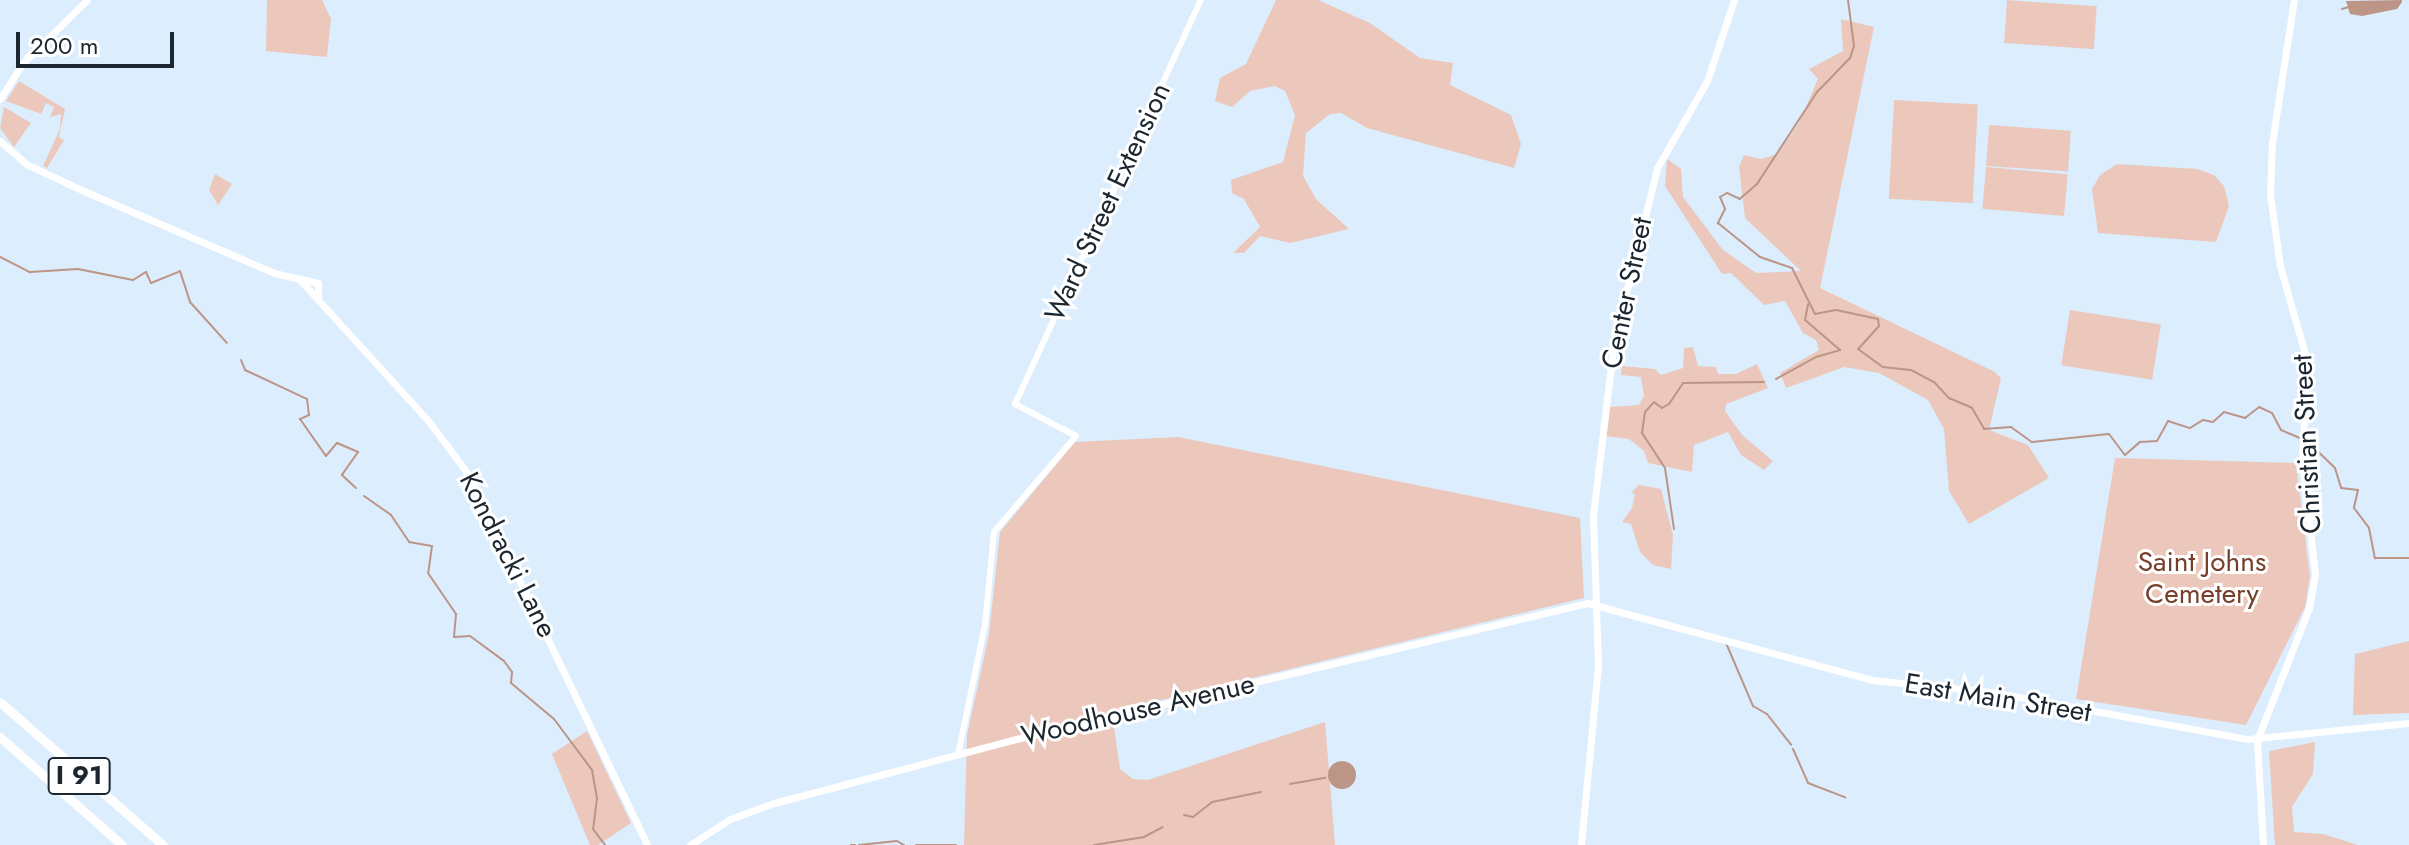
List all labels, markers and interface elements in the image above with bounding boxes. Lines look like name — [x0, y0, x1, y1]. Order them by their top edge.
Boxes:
scale bar — [20, 16, 178, 66]
text: 200 m — [30, 28, 98, 63]
street label: Ward Street Extension — [1038, 77, 1178, 327]
street label: Center Street — [1595, 214, 1659, 372]
street label: Christian Street — [2286, 354, 2328, 534]
street label: Kondracki Lane — [452, 467, 564, 643]
park label: Saint Johns Cemetery — [2138, 545, 2266, 611]
street label: Woodhouse Avenue — [1018, 667, 1258, 753]
street label: East Main Street — [1902, 667, 2094, 729]
road number: I 91 — [47, 754, 111, 798]

